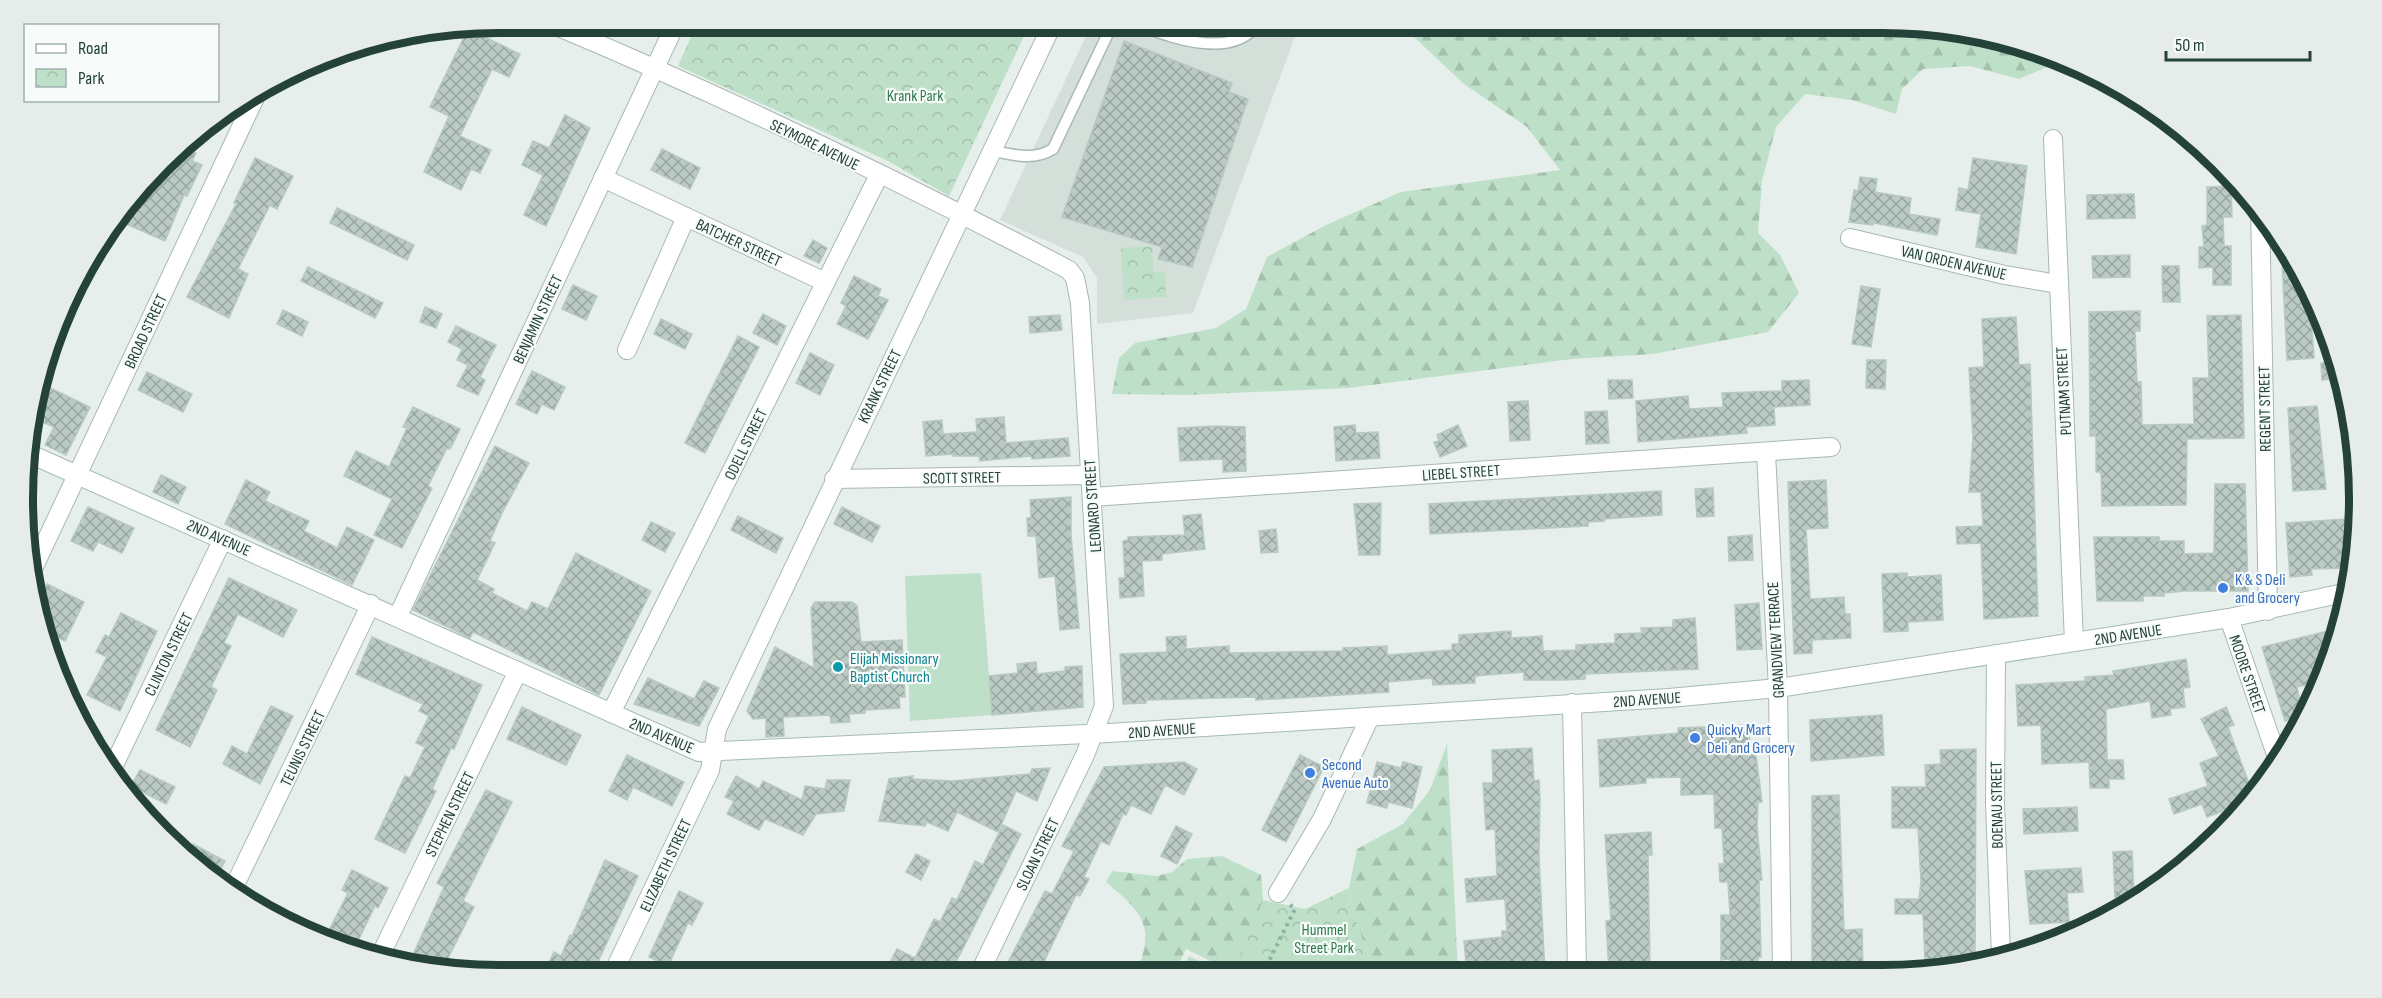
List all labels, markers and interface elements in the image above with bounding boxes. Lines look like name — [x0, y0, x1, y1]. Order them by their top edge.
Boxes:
legend — [24, 24, 219, 102]
scale bar — [2166, 24, 2310, 62]
text: 50 m — [2175, 35, 2205, 56]
text: Road — [78, 38, 108, 59]
text: Park — [78, 68, 104, 89]
park label: Krank Park — [887, 87, 943, 106]
street label: SEYMORE AVENUE — [767, 116, 862, 175]
street label: BATCHER STREET — [693, 215, 785, 272]
street label: VAN ORDEN AVENUE — [1899, 242, 2008, 285]
street label: BENJAMIN STREET — [510, 272, 567, 367]
street label: BROAD STREET — [121, 291, 172, 372]
street label: KRANK STREET — [854, 346, 907, 427]
street label: PUTNAM STREET — [2053, 346, 2076, 436]
street label: REGENT STREET — [2255, 365, 2276, 452]
street label: ODELL STREET — [721, 405, 772, 483]
street label: LEONARD STREET — [1081, 458, 1106, 553]
street label: LIEBEL STREET — [1421, 461, 1501, 486]
street label: SCOTT STREET — [923, 468, 1002, 489]
street label: 2ND AVENUE — [183, 516, 253, 561]
place label: K & S Deli and Grocery — [2235, 571, 2300, 608]
street label: GRANDVIEW TERRACE — [1764, 581, 1789, 699]
marker: K & S Deli and Grocery — [2216, 581, 2230, 595]
street label: CLINTON STREET — [141, 610, 198, 699]
street label: 2ND AVENUE — [2093, 621, 2163, 650]
street label: MOORE STREET — [2224, 633, 2269, 717]
place label: Elijah Missionary Baptist Church — [850, 650, 939, 687]
marker: Elijah Missionary Baptist Church — [831, 660, 845, 674]
street label: 2ND AVENUE — [1613, 689, 1682, 712]
street label: TEUNIS STREET — [277, 707, 330, 790]
street label: 2ND AVENUE — [626, 714, 696, 758]
street label: 2ND AVENUE — [1128, 720, 1197, 743]
place label: Quicky Mart Deli and Grocery — [1707, 721, 1795, 758]
marker: Quicky Mart Deli and Grocery — [1688, 731, 1702, 745]
place label: Second Avenue Auto — [1321, 756, 1389, 793]
street label: BOENAU STREET — [1987, 761, 2008, 849]
marker: Second Avenue Auto — [1303, 766, 1317, 780]
street label: STEPHEN STREET — [422, 769, 479, 860]
street label: SLOAN STREET — [1013, 815, 1064, 894]
street label: ELIZABETH STREET — [637, 816, 696, 915]
park label: Hummel Street Park — [1294, 921, 1354, 958]

